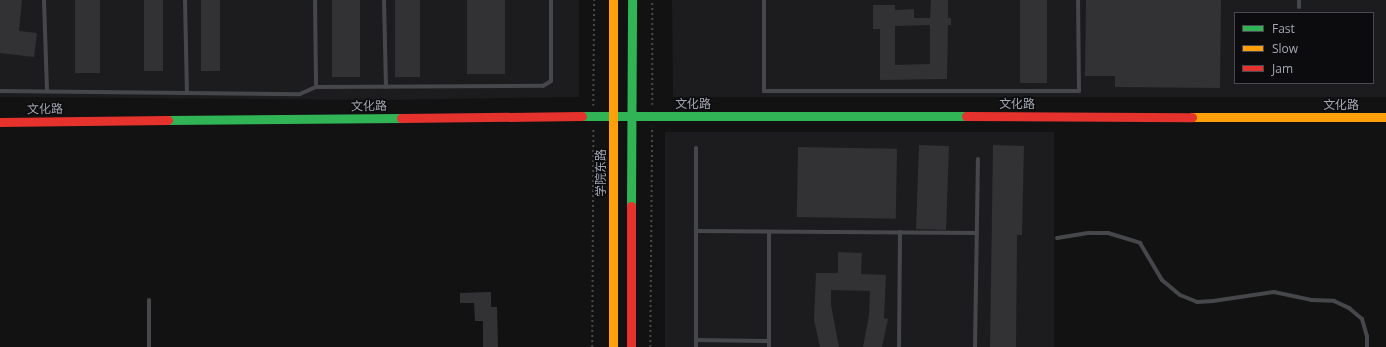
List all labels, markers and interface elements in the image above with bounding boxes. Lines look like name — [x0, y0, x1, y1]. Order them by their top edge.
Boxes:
legend — [1234, 12, 1374, 84]
text: Fast — [1272, 20, 1295, 37]
text: Slow — [1272, 40, 1298, 57]
text: Jam — [1272, 60, 1293, 77]
street label: 文化路 — [675, 97, 711, 111]
street label: 文化路 — [999, 97, 1035, 111]
street label: 文化路 — [351, 98, 387, 114]
street label: 文化路 — [1323, 98, 1359, 112]
street label: 文化路 — [27, 101, 63, 117]
street label: 学院东路 — [594, 149, 608, 197]

